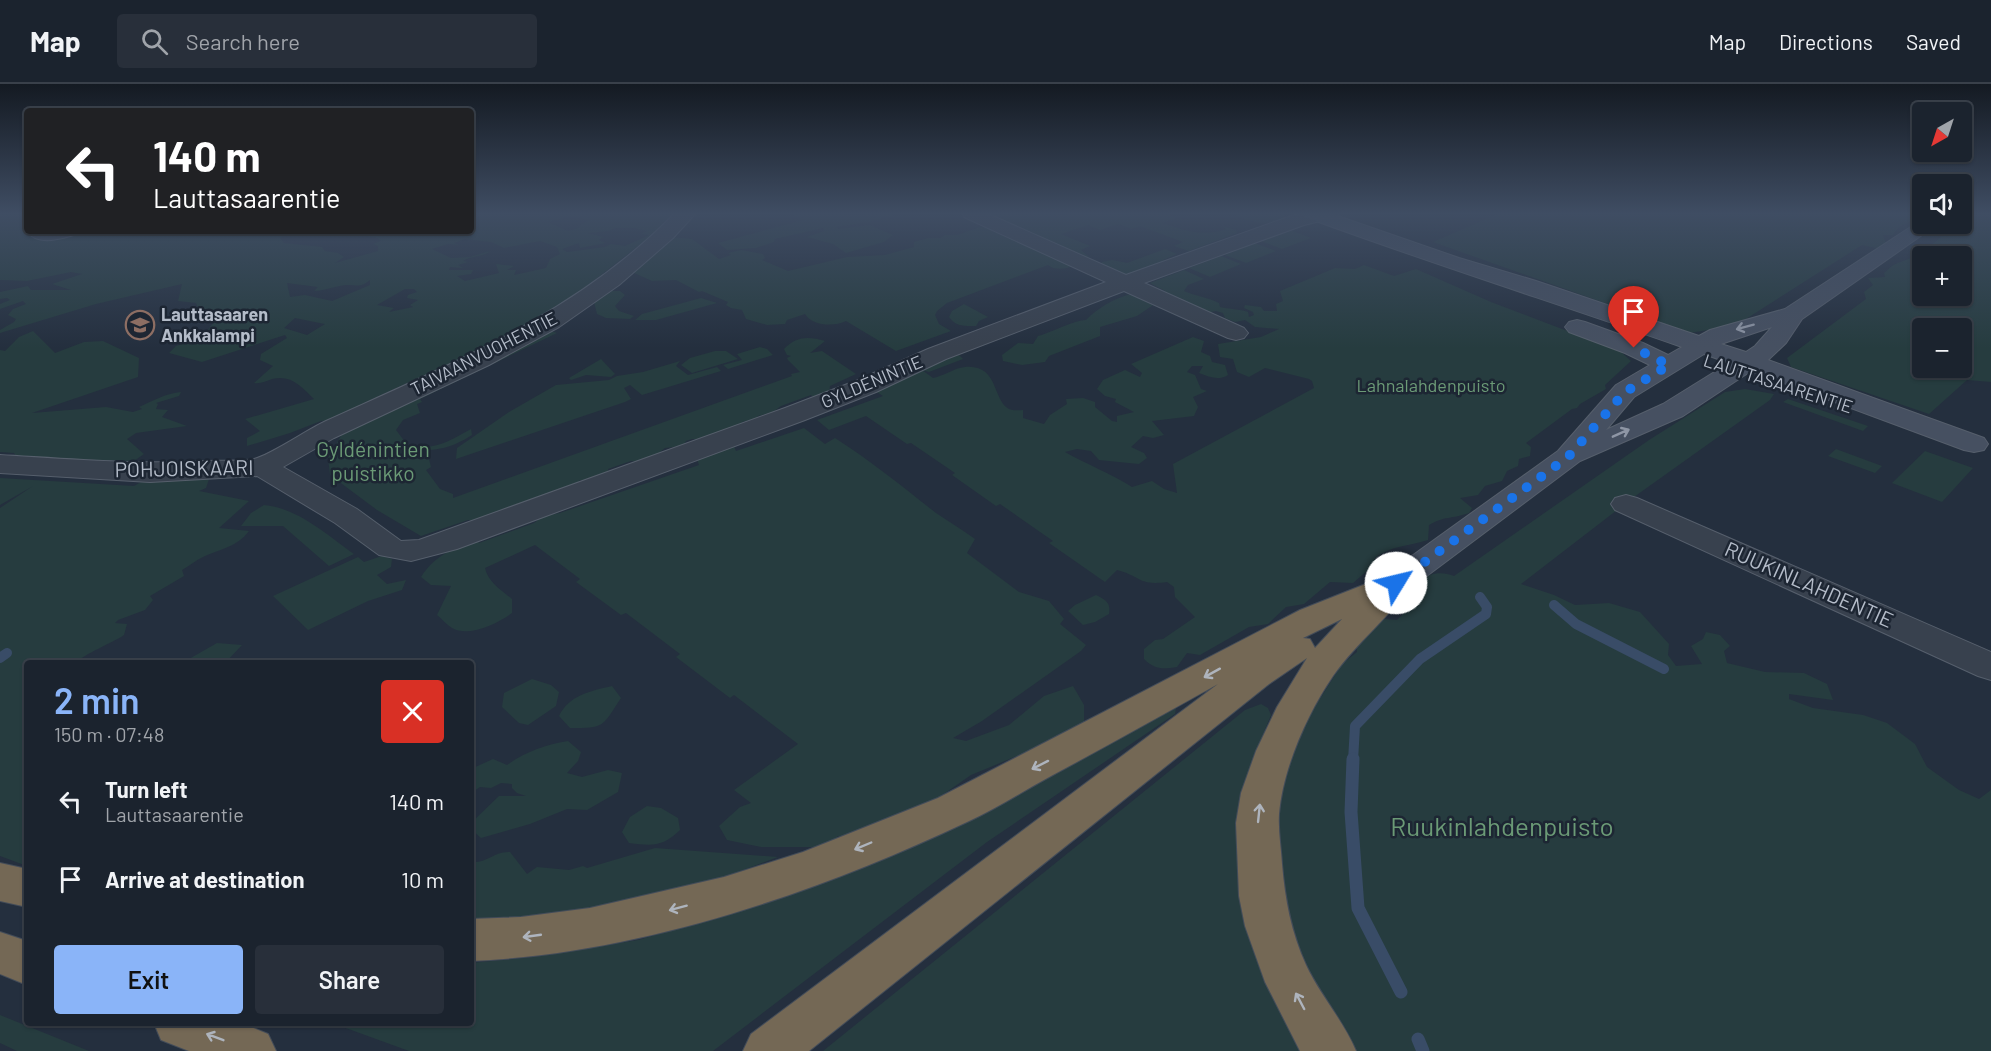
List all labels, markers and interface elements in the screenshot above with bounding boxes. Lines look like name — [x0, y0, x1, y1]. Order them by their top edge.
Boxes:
search box — [117, 14, 537, 68]
text: Map — [30, 24, 81, 58]
icon: search — [138, 25, 171, 58]
text: Search here — [186, 28, 300, 54]
text: Map — [1709, 29, 1746, 54]
text: Directions — [1779, 29, 1873, 54]
text: Saved — [1906, 29, 1961, 54]
north arrow — [1912, 102, 1972, 162]
map controls — [1912, 102, 1972, 378]
text: 140 m — [153, 130, 261, 180]
icon: left — [54, 132, 132, 210]
button: sound — [1912, 174, 1972, 234]
text: Lauttasaarentie — [153, 181, 340, 213]
button: + — [1912, 246, 1972, 306]
pin — [1608, 286, 1659, 348]
icon: arrive — [1617, 295, 1650, 328]
place label: Lauttasaaren Ankkalampi — [161, 303, 268, 346]
street label: TAIVAANVUOHENTIE — [407, 307, 561, 400]
school or university icon: Lauttasaaren Ankkalampi — [124, 309, 156, 341]
button: − — [1912, 318, 1972, 378]
one-way arrow — [1736, 322, 1755, 333]
street label: LAUTTASAARENTIE — [1701, 349, 1856, 418]
street label: GYLDÉNINTIE — [818, 350, 926, 412]
park label: Lahnalahdenpuisto — [1357, 374, 1505, 396]
one-way arrow — [1611, 427, 1630, 438]
park label: Gyldénintien puistikko — [316, 436, 430, 485]
street label: POHJOISKAARI — [114, 454, 254, 481]
street label: RUUKINLAHDENTIE — [1721, 535, 1898, 632]
position arrow — [1364, 551, 1428, 615]
one-way arrow — [1204, 667, 1221, 679]
text: 2 min — [54, 678, 140, 721]
button: close — [381, 680, 444, 743]
text: 150 m · 07:48 — [54, 722, 164, 746]
one-way arrow — [1032, 759, 1049, 771]
text: Turn left — [105, 776, 188, 802]
icon: left — [54, 785, 87, 818]
text: 140 m — [389, 788, 444, 814]
text: Lauttasaarentie — [105, 802, 244, 826]
one-way arrow — [1254, 804, 1265, 824]
park label: Ruukinlahdenpuisto — [1390, 810, 1614, 841]
one-way arrow — [854, 841, 872, 852]
icon: arrive — [54, 863, 87, 896]
text: Arrive at destination — [105, 866, 304, 892]
text: 10 m — [401, 866, 444, 892]
one-way arrow — [669, 903, 688, 914]
one-way arrow — [522, 931, 542, 942]
button: Exit — [54, 945, 243, 1014]
button: Share — [255, 945, 444, 1014]
one-way arrow — [1294, 993, 1306, 1010]
one-way arrow — [206, 1031, 224, 1042]

